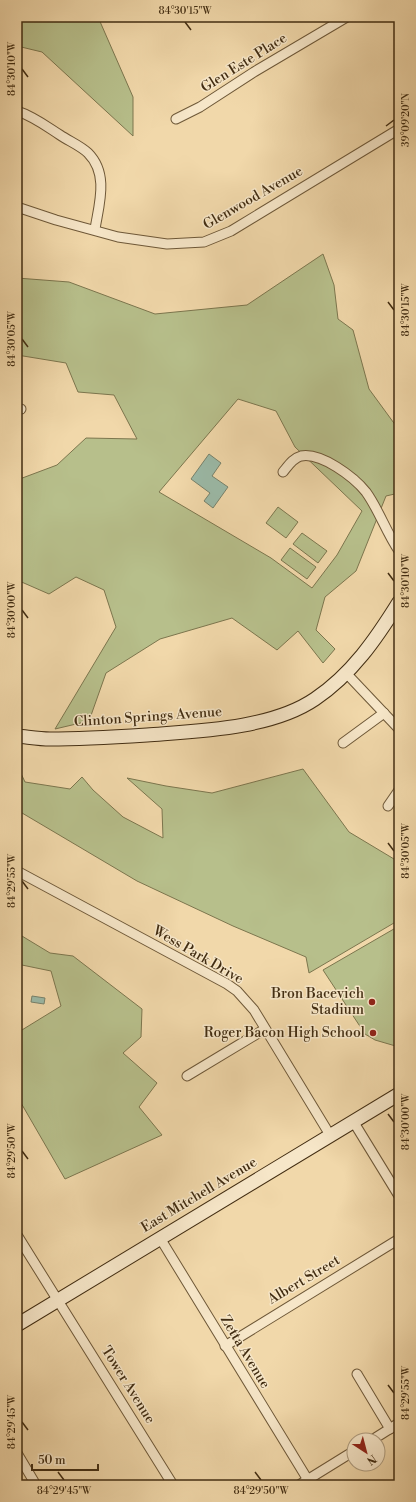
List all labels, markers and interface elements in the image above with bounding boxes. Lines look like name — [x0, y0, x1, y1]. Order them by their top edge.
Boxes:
text: 84°30'15"W — [158, 5, 212, 17]
street label: Glen Este Place — [197, 29, 291, 97]
text: 84°30'10"W — [6, 41, 18, 96]
text: 39°09'20"N — [400, 93, 412, 147]
street label: Glenwood Avenue — [200, 162, 306, 234]
text: 84°30'15"W — [400, 283, 412, 337]
text: 84°30'05"W — [6, 310, 18, 367]
text: 84°30'10"W — [400, 553, 412, 608]
text: 84°30'00"W — [6, 581, 18, 638]
street label: Clinton Springs Avenue — [73, 703, 223, 731]
text: 84°30'05"W — [400, 822, 412, 879]
text: 84°29'55"W — [6, 853, 18, 908]
street label: Wess Park Drive — [149, 921, 247, 988]
place label: Bron Bacevich Stadium — [270, 985, 365, 1019]
marker: Bron Bacevich Stadium — [367, 997, 377, 1007]
place label: Roger Bacon High School — [204, 1024, 365, 1042]
marker: Roger Bacon High School — [368, 1028, 378, 1038]
text: 84°30'00"W — [400, 1093, 412, 1150]
text: 84°29'50"W — [6, 1123, 18, 1179]
street label: East Mitchell Avenue — [138, 1153, 260, 1237]
street label: Albert Street — [264, 1251, 343, 1309]
street label: Zetta Avenue — [216, 1312, 274, 1392]
street label: Tower Avenue — [97, 1343, 159, 1427]
text: 84°29'55"W — [400, 1365, 412, 1420]
text: 84°29'45"W — [6, 1394, 18, 1449]
north arrow — [346, 1432, 386, 1472]
scale bar — [32, 1446, 98, 1472]
text: N — [363, 1451, 379, 1468]
text: 50 m — [38, 1453, 66, 1468]
text: 84°29'45"W — [37, 1485, 92, 1497]
text: 84°29'50"W — [233, 1485, 289, 1497]

